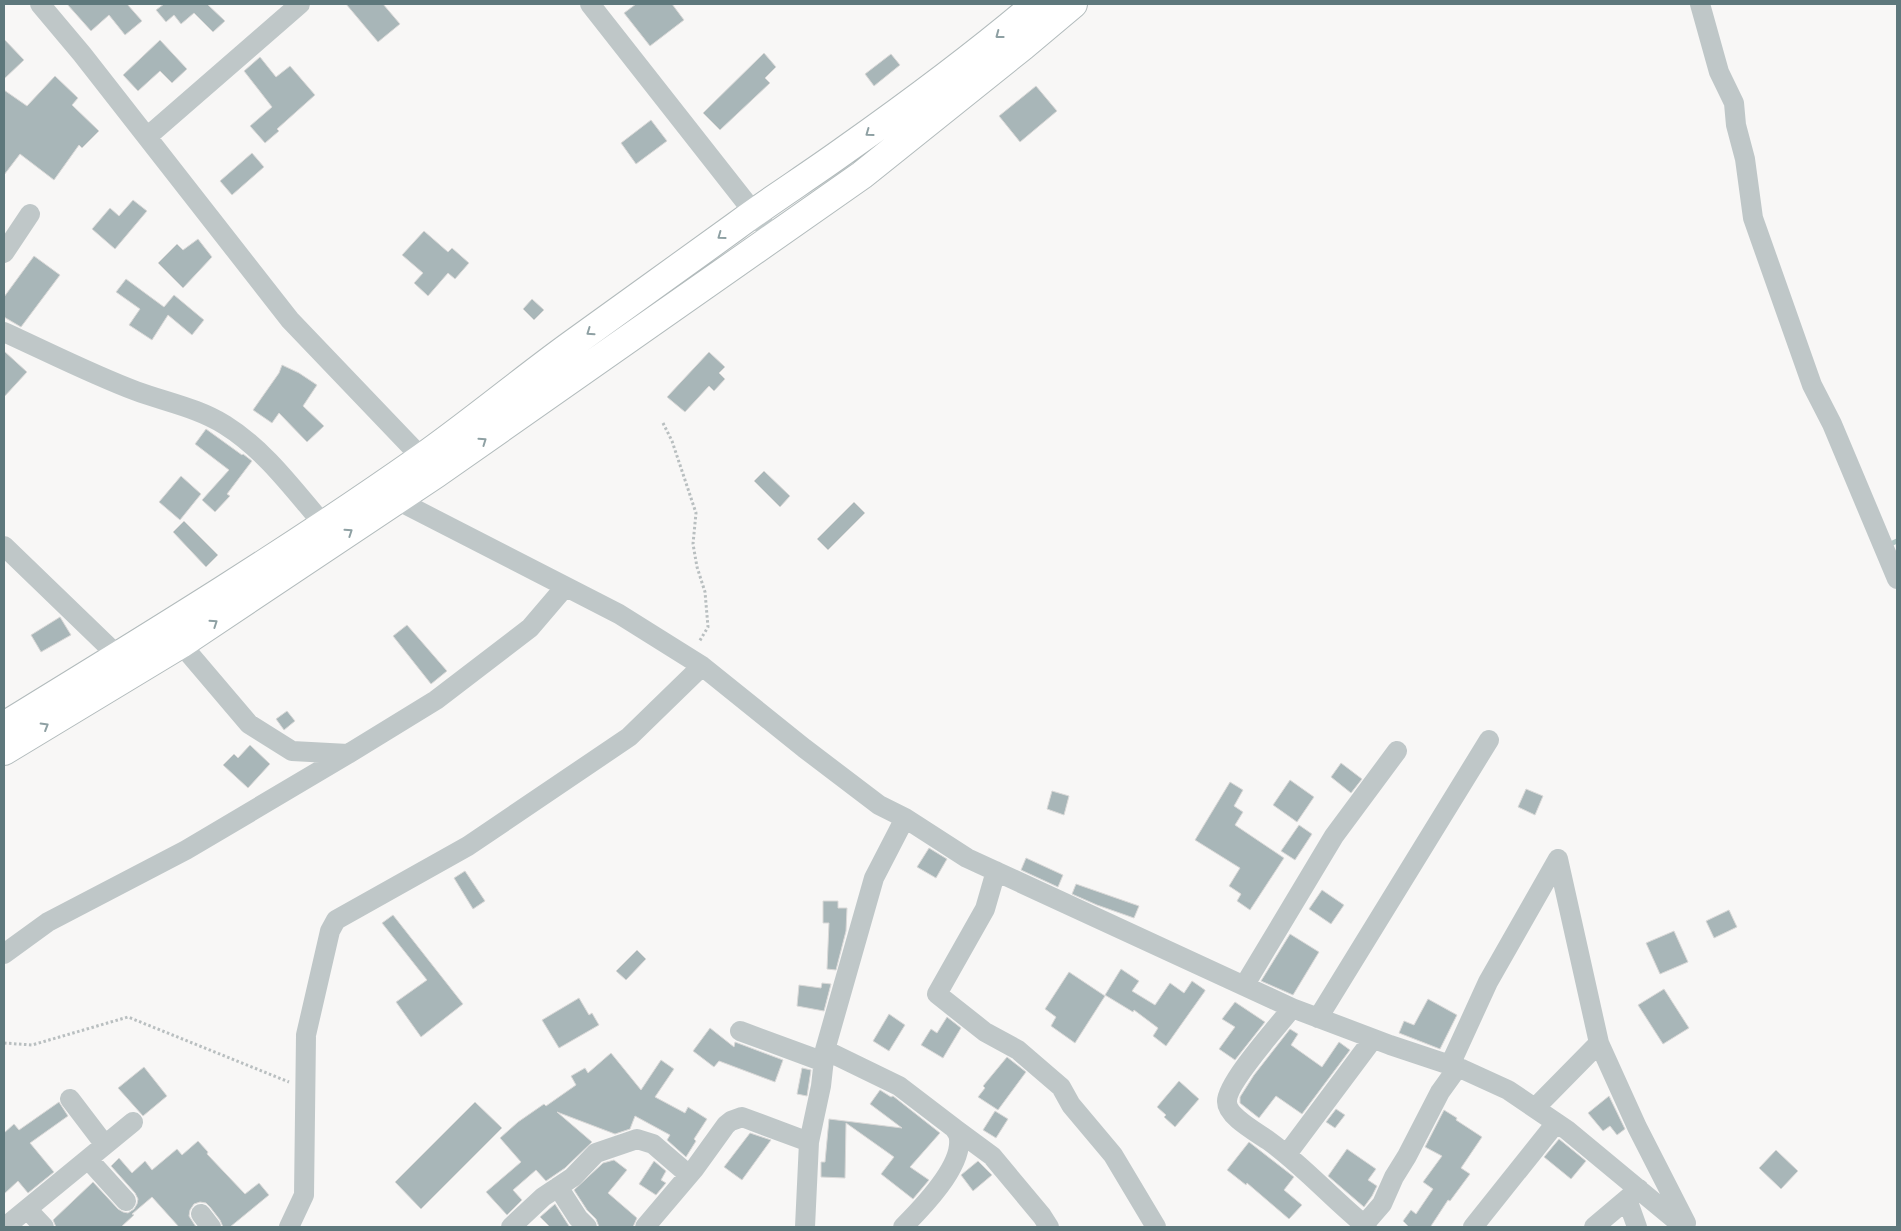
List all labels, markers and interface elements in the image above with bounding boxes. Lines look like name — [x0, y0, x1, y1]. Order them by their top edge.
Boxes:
one-way arrow — [996, 30, 1005, 38]
one-way arrow — [865, 127, 875, 136]
one-way arrow — [718, 230, 727, 240]
one-way arrow — [586, 326, 596, 335]
one-way arrow — [477, 438, 487, 447]
one-way arrow — [343, 529, 352, 539]
one-way arrow — [208, 619, 217, 629]
one-way arrow — [40, 723, 49, 733]

